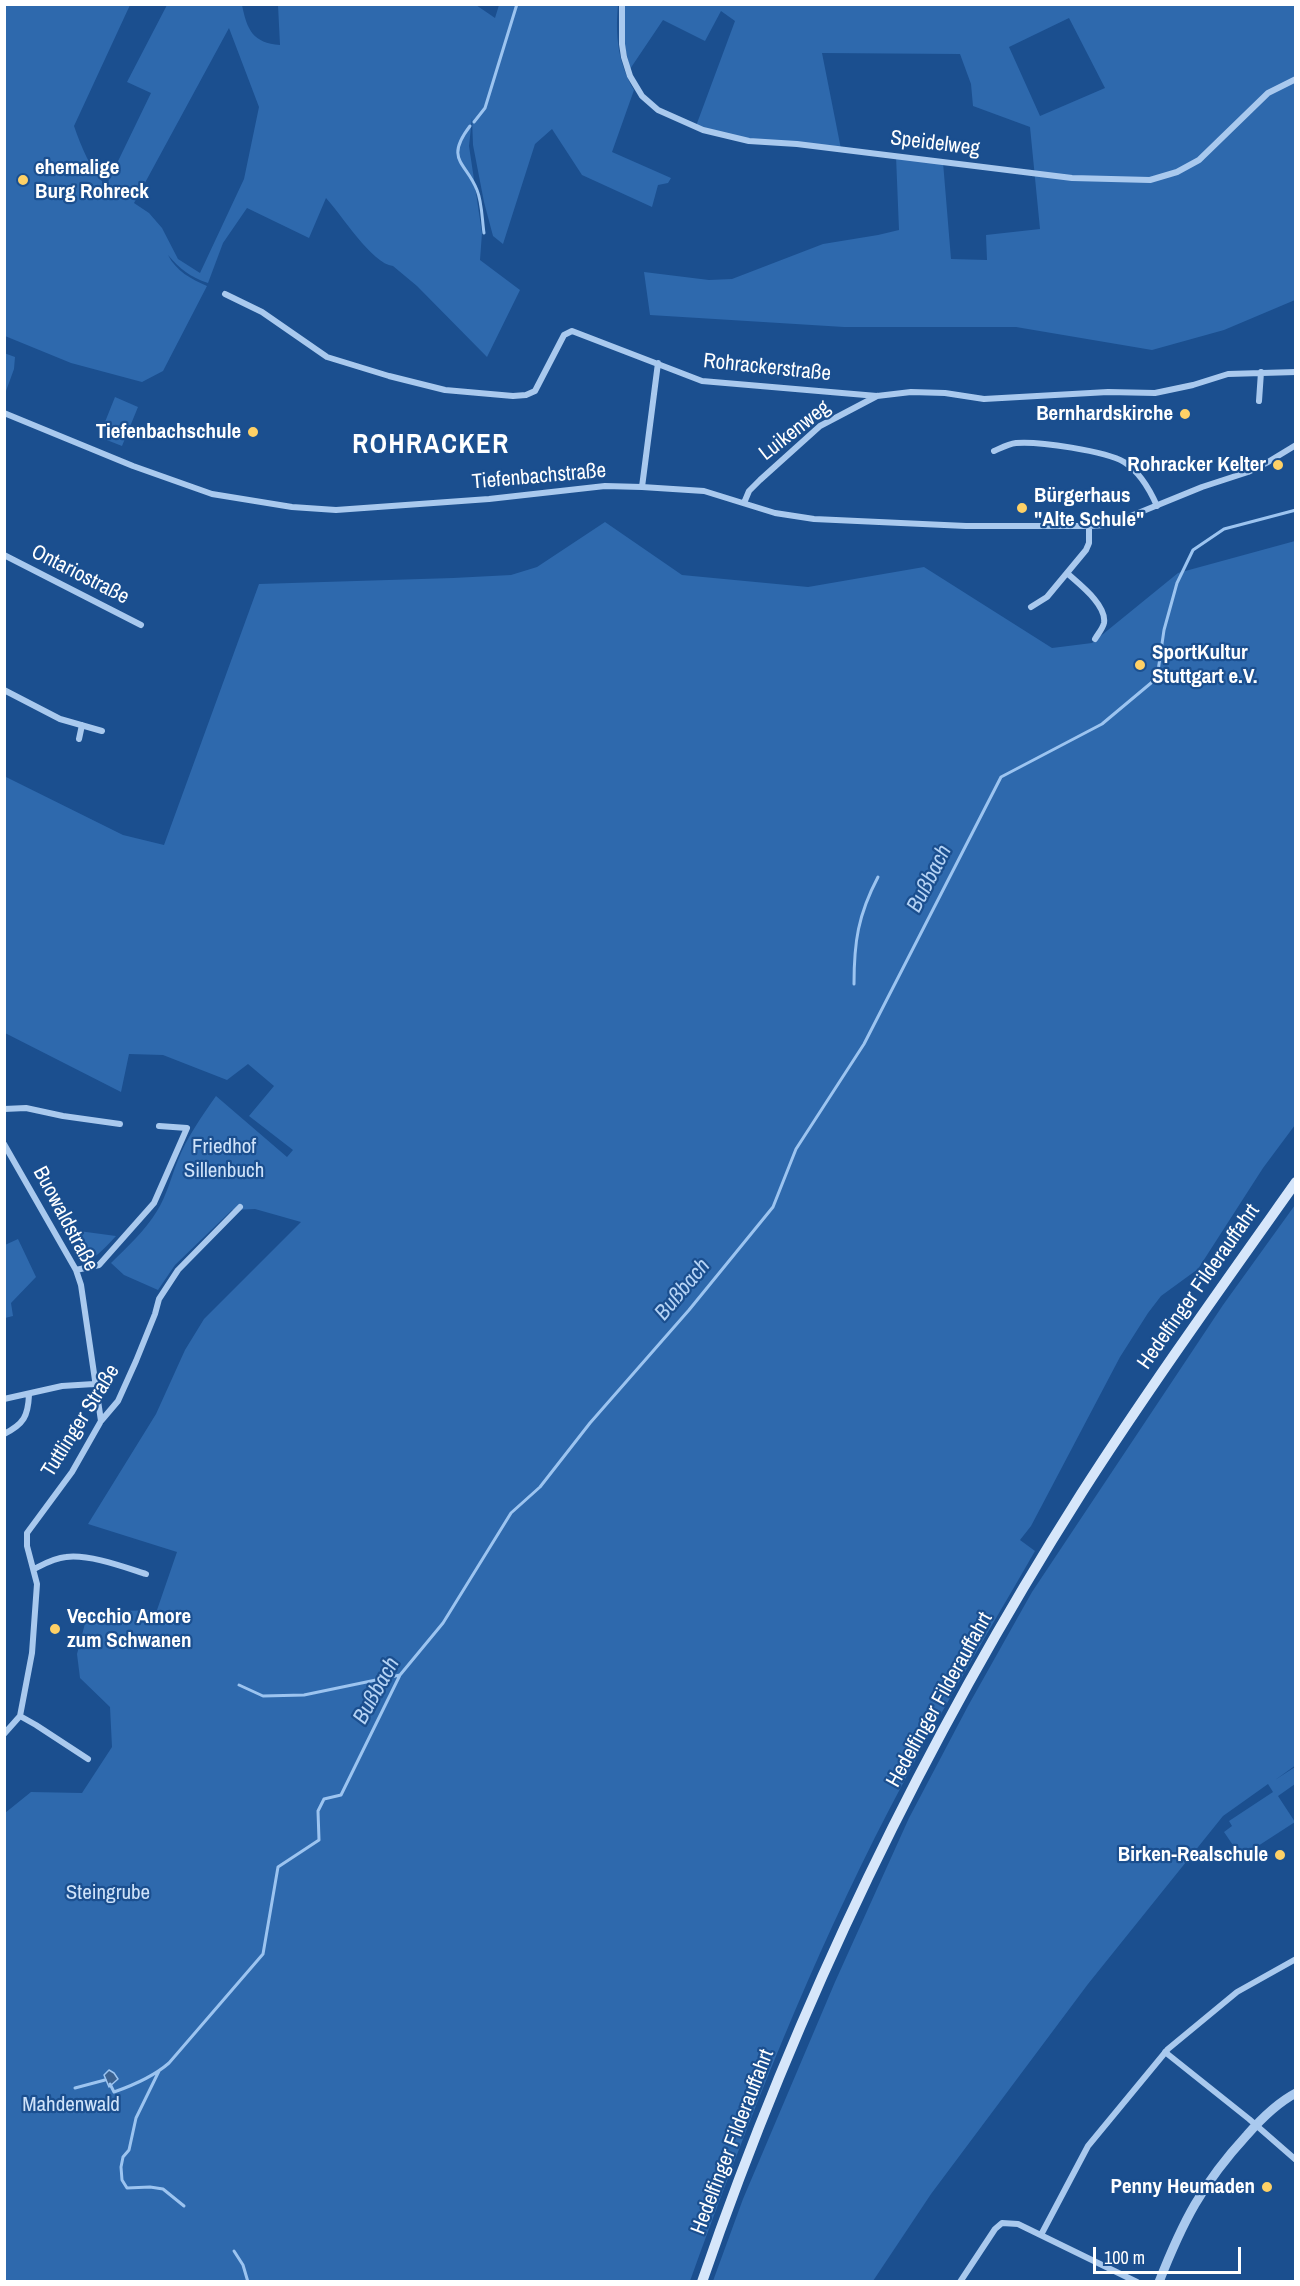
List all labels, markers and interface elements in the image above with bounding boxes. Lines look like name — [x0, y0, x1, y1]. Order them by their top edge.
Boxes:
street label: Speidelweg — [889, 126, 981, 162]
place label: ehemalige Burg Rohreck — [35, 155, 149, 205]
marker: ehemalige Burg Rohreck — [16, 173, 30, 187]
street label: Rohrackerstraße — [702, 349, 832, 387]
street label: Luikenweg — [754, 395, 836, 467]
place label: Bernhardskirche — [1036, 401, 1173, 427]
marker: Bernhardskirche — [1178, 407, 1192, 421]
place label: Tiefenbachschule — [96, 419, 241, 445]
marker: Tiefenbachschule — [246, 425, 260, 439]
district label: ROHRACKER — [352, 430, 510, 462]
place label: Rohracker Kelter — [1127, 452, 1266, 478]
marker: Rohracker Kelter — [1271, 458, 1285, 472]
street label: Tiefenbachstraße — [471, 459, 607, 495]
place label: Bürgerhaus "Alte Schule" — [1034, 483, 1144, 533]
marker: Bürgerhaus "Alte Schule" — [1015, 501, 1029, 515]
street label: Ontariostraße — [27, 540, 133, 610]
place label: SportKultur Stuttgart e.V. — [1152, 640, 1258, 690]
marker: SportKultur Stuttgart e.V. — [1133, 658, 1147, 672]
water label: Bußbach — [902, 841, 958, 917]
park label: Friedhof Sillenbuch — [184, 1134, 264, 1184]
street label: Buowaldstraße — [27, 1162, 103, 1276]
street label: Hedelfinger Filderauffahrt — [1132, 1200, 1266, 1374]
water label: Bußbach — [650, 1254, 716, 1326]
street label: Tuttlinger Straße — [36, 1360, 126, 1482]
place label: Vecchio Amore zum Schwanen — [67, 1604, 191, 1654]
street label: Hedelfinger Filderauffahrt — [881, 1608, 999, 1792]
marker: Vecchio Amore zum Schwanen — [48, 1622, 62, 1636]
water label: Bußbach — [348, 1653, 406, 1729]
place label: Birken-Realschule — [1118, 1842, 1268, 1868]
marker: Birken-Realschule — [1273, 1848, 1287, 1862]
park label: Steingrube — [66, 1880, 150, 1906]
street label: Hedelfinger Filderauffahrt — [686, 2046, 780, 2238]
park label: Mahdenwald — [22, 2092, 120, 2118]
place label: Penny Heumaden — [1110, 2174, 1255, 2200]
marker: Penny Heumaden — [1260, 2180, 1274, 2194]
scale bar — [1096, 2235, 1244, 2273]
text: 100 m — [1104, 2245, 1145, 2270]

